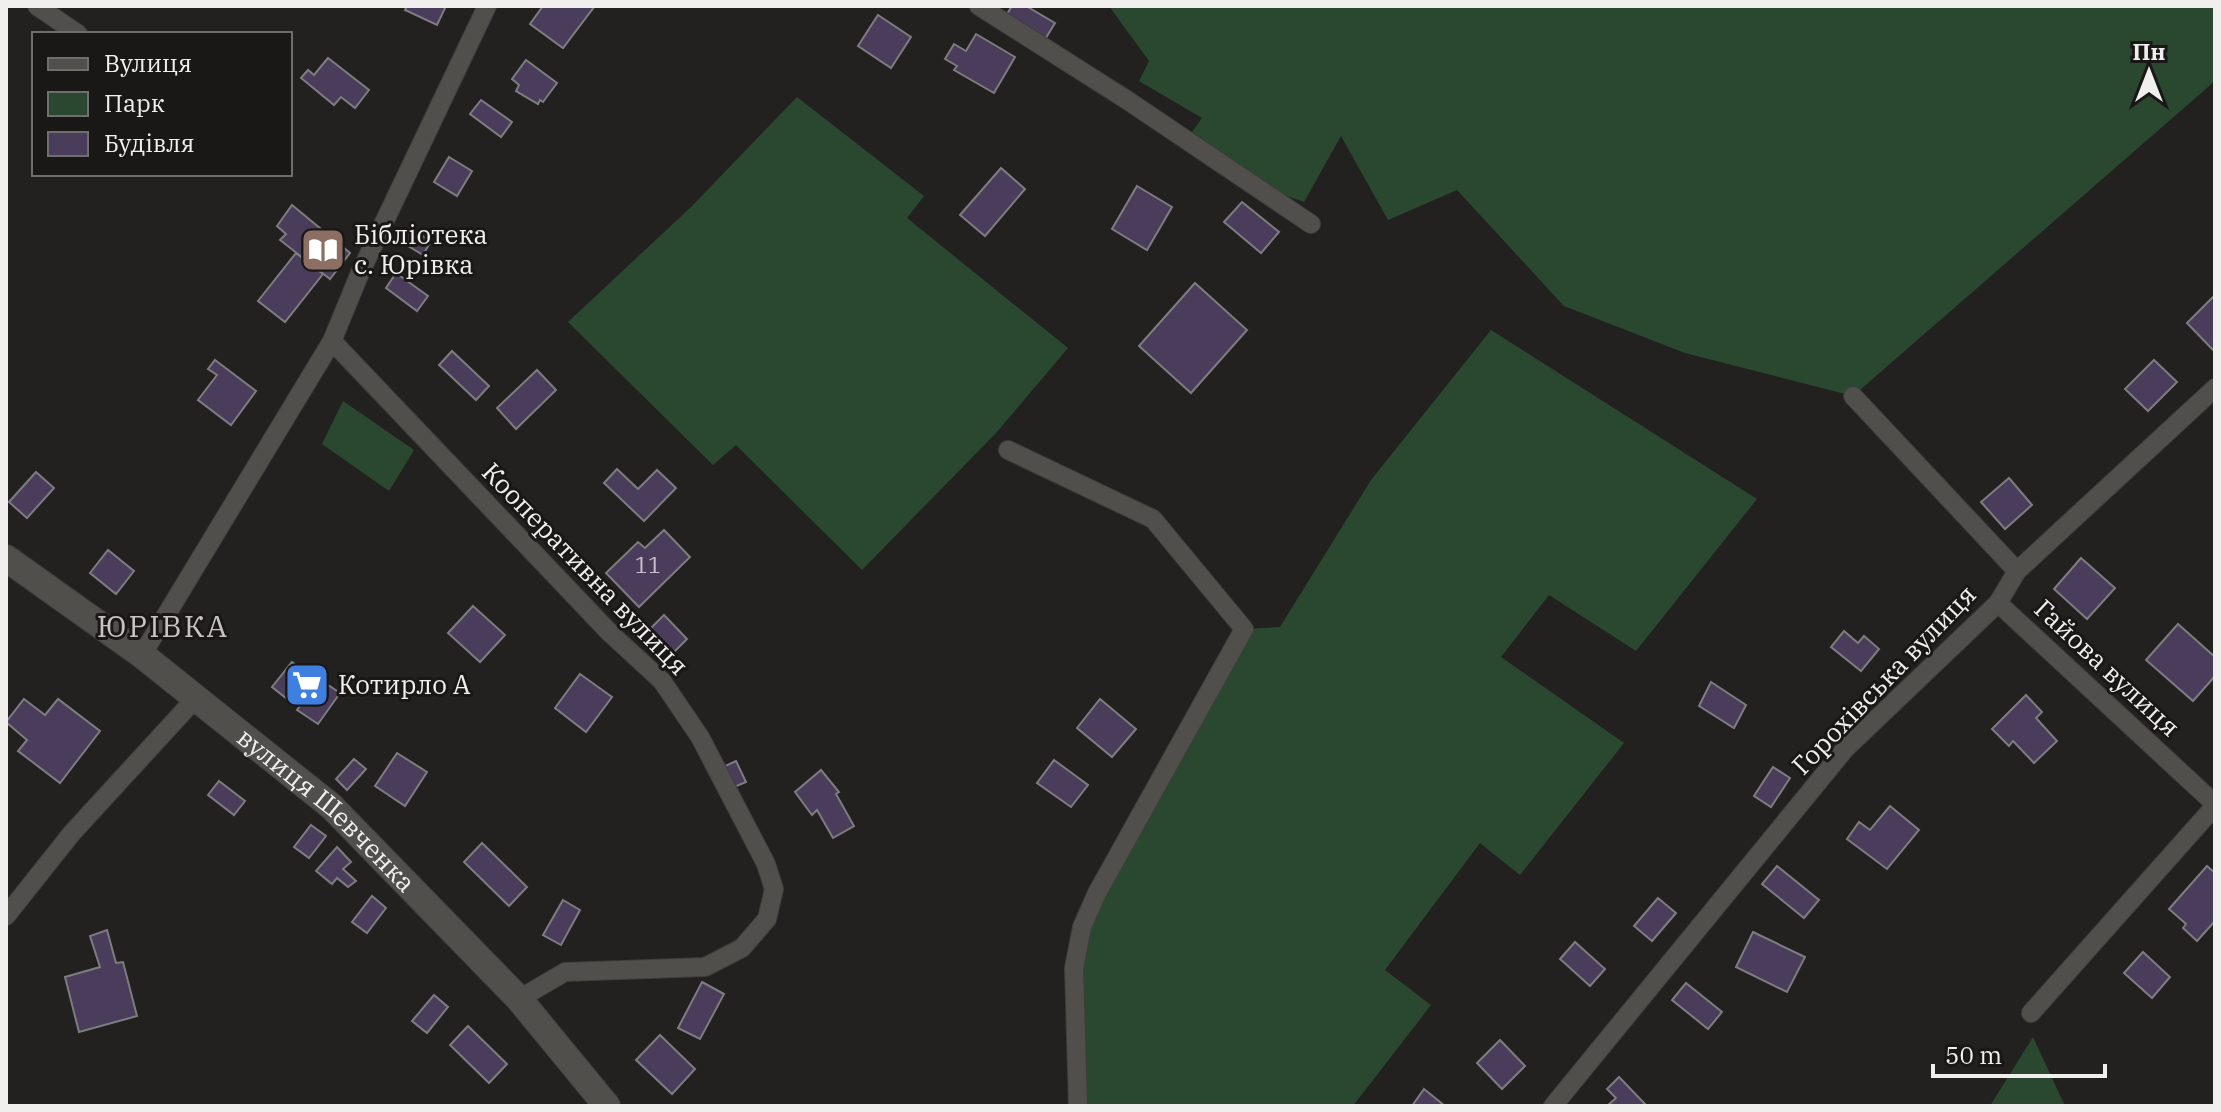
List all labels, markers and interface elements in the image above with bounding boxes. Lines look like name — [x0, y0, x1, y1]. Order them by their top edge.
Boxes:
legend — [32, 32, 292, 176]
north arrow — [2109, 32, 2189, 112]
text: Пн — [2133, 37, 2165, 66]
text: Вулиця — [104, 47, 192, 79]
text: Парк — [104, 87, 165, 119]
text: Будівля — [104, 127, 195, 159]
place label: Бібліотека с. Юрівка — [354, 217, 488, 281]
library icon: Бібліотека с. Юрівка — [299, 226, 347, 274]
street label: Кооперативна вулиця — [475, 455, 696, 682]
house number: 11 — [635, 550, 661, 579]
street label: Горохівська вулиця — [1784, 577, 1983, 781]
street label: Гайова вулиця — [2028, 591, 2188, 743]
district label: ЮРІВКА — [97, 606, 229, 645]
supermarket icon: Котирло А — [283, 661, 331, 709]
place label: Котирло А — [338, 667, 471, 701]
street label: вулиця Шевченка — [231, 720, 423, 899]
scale bar — [1933, 1028, 2105, 1078]
text: 50 m — [1945, 1039, 2002, 1071]

